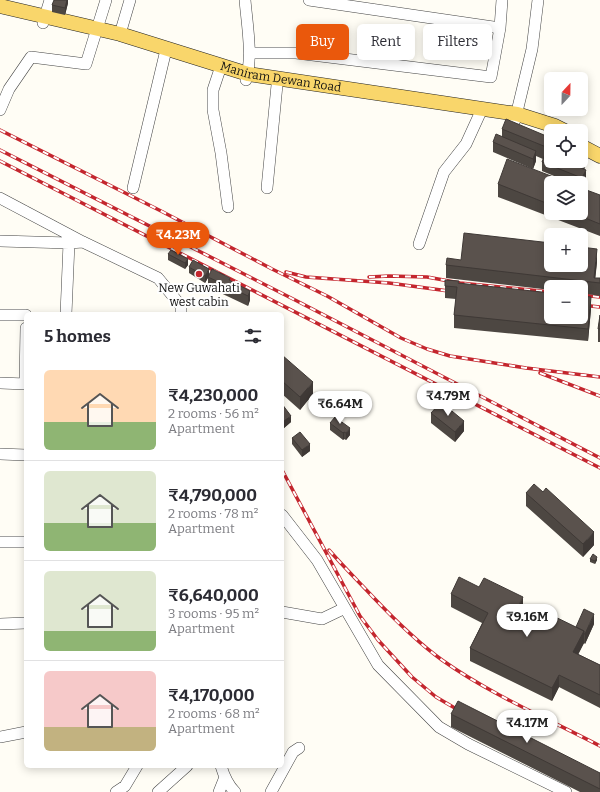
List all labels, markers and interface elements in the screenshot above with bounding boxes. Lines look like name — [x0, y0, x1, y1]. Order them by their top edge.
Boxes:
chip: Buy — [296, 24, 349, 60]
chip: Rent — [357, 24, 415, 60]
chip: Filters — [423, 24, 492, 60]
street label: Maniram Dewan Road — [219, 59, 342, 95]
north arrow — [544, 72, 588, 116]
map controls — [544, 72, 588, 324]
button: locate — [544, 124, 588, 168]
button: layers — [544, 176, 588, 220]
pin: ₹4.23M — [145, 222, 211, 256]
text: ₹4.23M — [155, 227, 201, 242]
button: + — [544, 228, 588, 272]
marker: New Guwahati west cabin — [194, 269, 204, 279]
button: − — [544, 280, 588, 324]
place label: New Guwahati west cabin — [158, 281, 240, 309]
icon: filters — [242, 325, 264, 347]
text: 5 homes — [44, 326, 111, 347]
pin: ₹4.79M — [415, 383, 481, 417]
text: ₹4,230,000 — [168, 385, 258, 406]
icon: home — [76, 386, 124, 434]
text: ₹4.79M — [426, 388, 470, 403]
pin: ₹6.64M — [307, 391, 373, 425]
text: ₹6.64M — [317, 396, 363, 411]
text: 2 rooms · 56 m² — [168, 406, 259, 421]
text: Apartment — [168, 421, 235, 436]
text: ₹4,790,000 — [168, 485, 257, 506]
icon: home — [76, 487, 124, 535]
text: 2 rooms · 78 m² — [168, 506, 258, 521]
text: Apartment — [168, 521, 235, 536]
text: ₹6,640,000 — [168, 585, 259, 606]
icon: home — [76, 587, 124, 635]
pin: ₹9.16M — [494, 604, 560, 638]
text: 3 rooms · 95 m² — [168, 606, 259, 621]
text: ₹9.16M — [506, 609, 548, 624]
text: Apartment — [168, 621, 235, 636]
text: ₹4,170,000 — [168, 685, 255, 706]
icon: home — [76, 687, 124, 735]
text: 2 rooms · 68 m² — [168, 706, 260, 721]
pin: ₹4.17M — [494, 710, 560, 744]
text: ₹4.17M — [506, 715, 548, 730]
text: Apartment — [168, 721, 235, 736]

